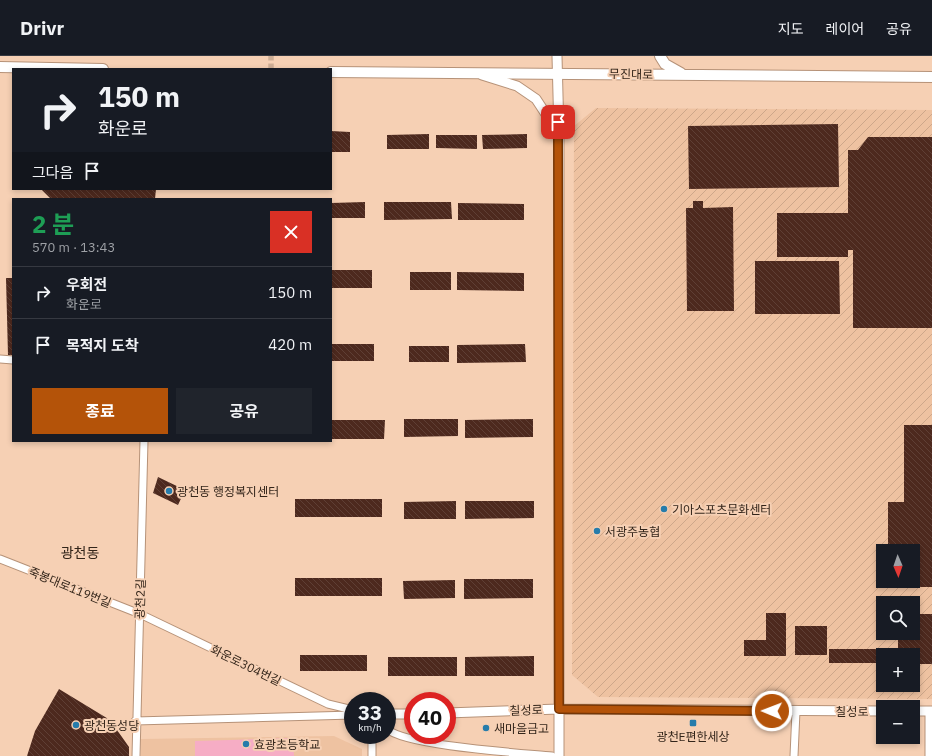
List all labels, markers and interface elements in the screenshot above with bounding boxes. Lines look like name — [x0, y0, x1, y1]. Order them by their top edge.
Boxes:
text: Drivr — [20, 16, 64, 40]
text: 지도 — [778, 20, 804, 38]
text: 레이어 — [826, 20, 864, 38]
text: 공유 — [886, 20, 912, 38]
street label: 무진대로 — [609, 66, 653, 82]
text: 150 m — [98, 78, 180, 115]
icon: right — [32, 84, 84, 136]
pin — [541, 105, 575, 139]
icon: arrive — [547, 111, 569, 133]
text: 화운로 — [98, 117, 148, 140]
icon: arrive — [81, 160, 103, 182]
text: 그다음 — [32, 163, 73, 182]
text: 2 분 — [32, 208, 74, 240]
button: close — [270, 211, 312, 253]
text: 570 m · 13:43 — [32, 239, 115, 256]
text: 우회전 — [66, 275, 107, 294]
icon: right — [32, 282, 54, 304]
text: 150 m — [268, 283, 312, 302]
text: 화운로 — [66, 296, 102, 313]
icon: arrive — [32, 334, 54, 356]
text: 420 m — [268, 335, 312, 354]
text: 목적지 도착 — [66, 336, 139, 355]
button: 종료 — [32, 388, 168, 434]
button: 공유 — [176, 388, 312, 434]
place label: 광천동 행정복지센터 — [177, 484, 279, 499]
marker: 광천동 행정복지센터 — [164, 486, 174, 496]
place label: 기아스포츠문화센터 — [672, 502, 771, 517]
marker: 기아스포츠문화센터 — [659, 504, 669, 514]
place label: 서광주농협 — [605, 524, 660, 539]
marker: 서광주농협 — [592, 526, 602, 536]
district label: 광천동 — [61, 544, 99, 562]
north arrow — [876, 544, 920, 588]
map controls — [876, 544, 920, 744]
street label: 죽봉대로119번길 — [26, 564, 114, 610]
street label: 광천2길 — [132, 579, 148, 619]
button: search — [876, 596, 920, 640]
street label: 화운로304번길 — [208, 641, 284, 689]
button: + — [876, 648, 920, 692]
position arrow — [751, 690, 793, 732]
speed limit sign: 40 — [404, 692, 456, 744]
text: 33 — [358, 699, 382, 726]
button: − — [876, 700, 920, 744]
street label: 칠성로 — [509, 702, 543, 718]
street label: 칠성로 — [835, 704, 869, 719]
place label: 광천동성당 — [84, 718, 139, 733]
marker: 광천E편한세상 — [688, 718, 698, 728]
marker: 광천동성당 — [71, 720, 81, 730]
text: km/h — [358, 721, 382, 734]
place label: 새마을금고 — [494, 721, 549, 736]
marker: 새마을금고 — [481, 723, 491, 733]
place label: 광천E편한세상 — [656, 729, 730, 744]
place label: 효광초등학교 — [254, 737, 320, 752]
marker: 효광초등학교 — [241, 739, 251, 749]

